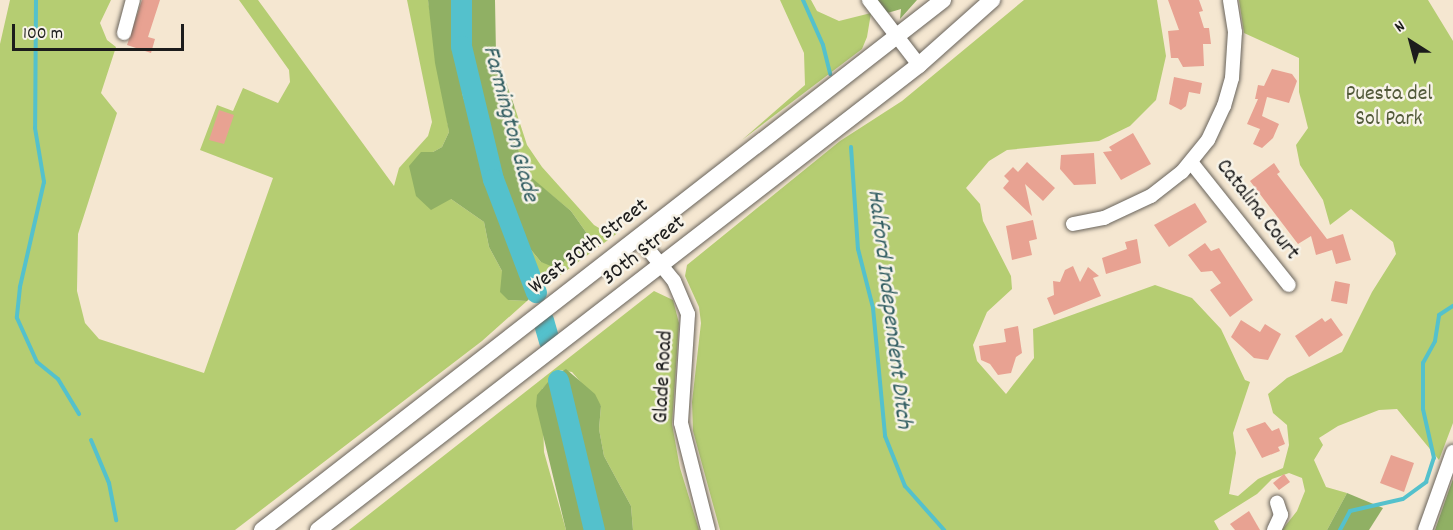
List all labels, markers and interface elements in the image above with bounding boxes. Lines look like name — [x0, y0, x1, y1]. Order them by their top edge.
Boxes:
scale bar — [15, 12, 188, 50]
north arrow — [1381, 12, 1441, 72]
text: N — [1390, 15, 1410, 39]
text: 100 m — [23, 22, 63, 47]
water label: Farmington Glade — [474, 43, 544, 205]
park label: Puesta del Sol Park — [1345, 81, 1433, 132]
street label: Catalina Court — [1209, 154, 1305, 266]
water label: Halford Independent Ditch — [859, 188, 917, 430]
street label: West 30th Street — [524, 193, 654, 301]
street label: 30th Street — [597, 210, 691, 292]
street label: Glade Road — [648, 330, 680, 424]

